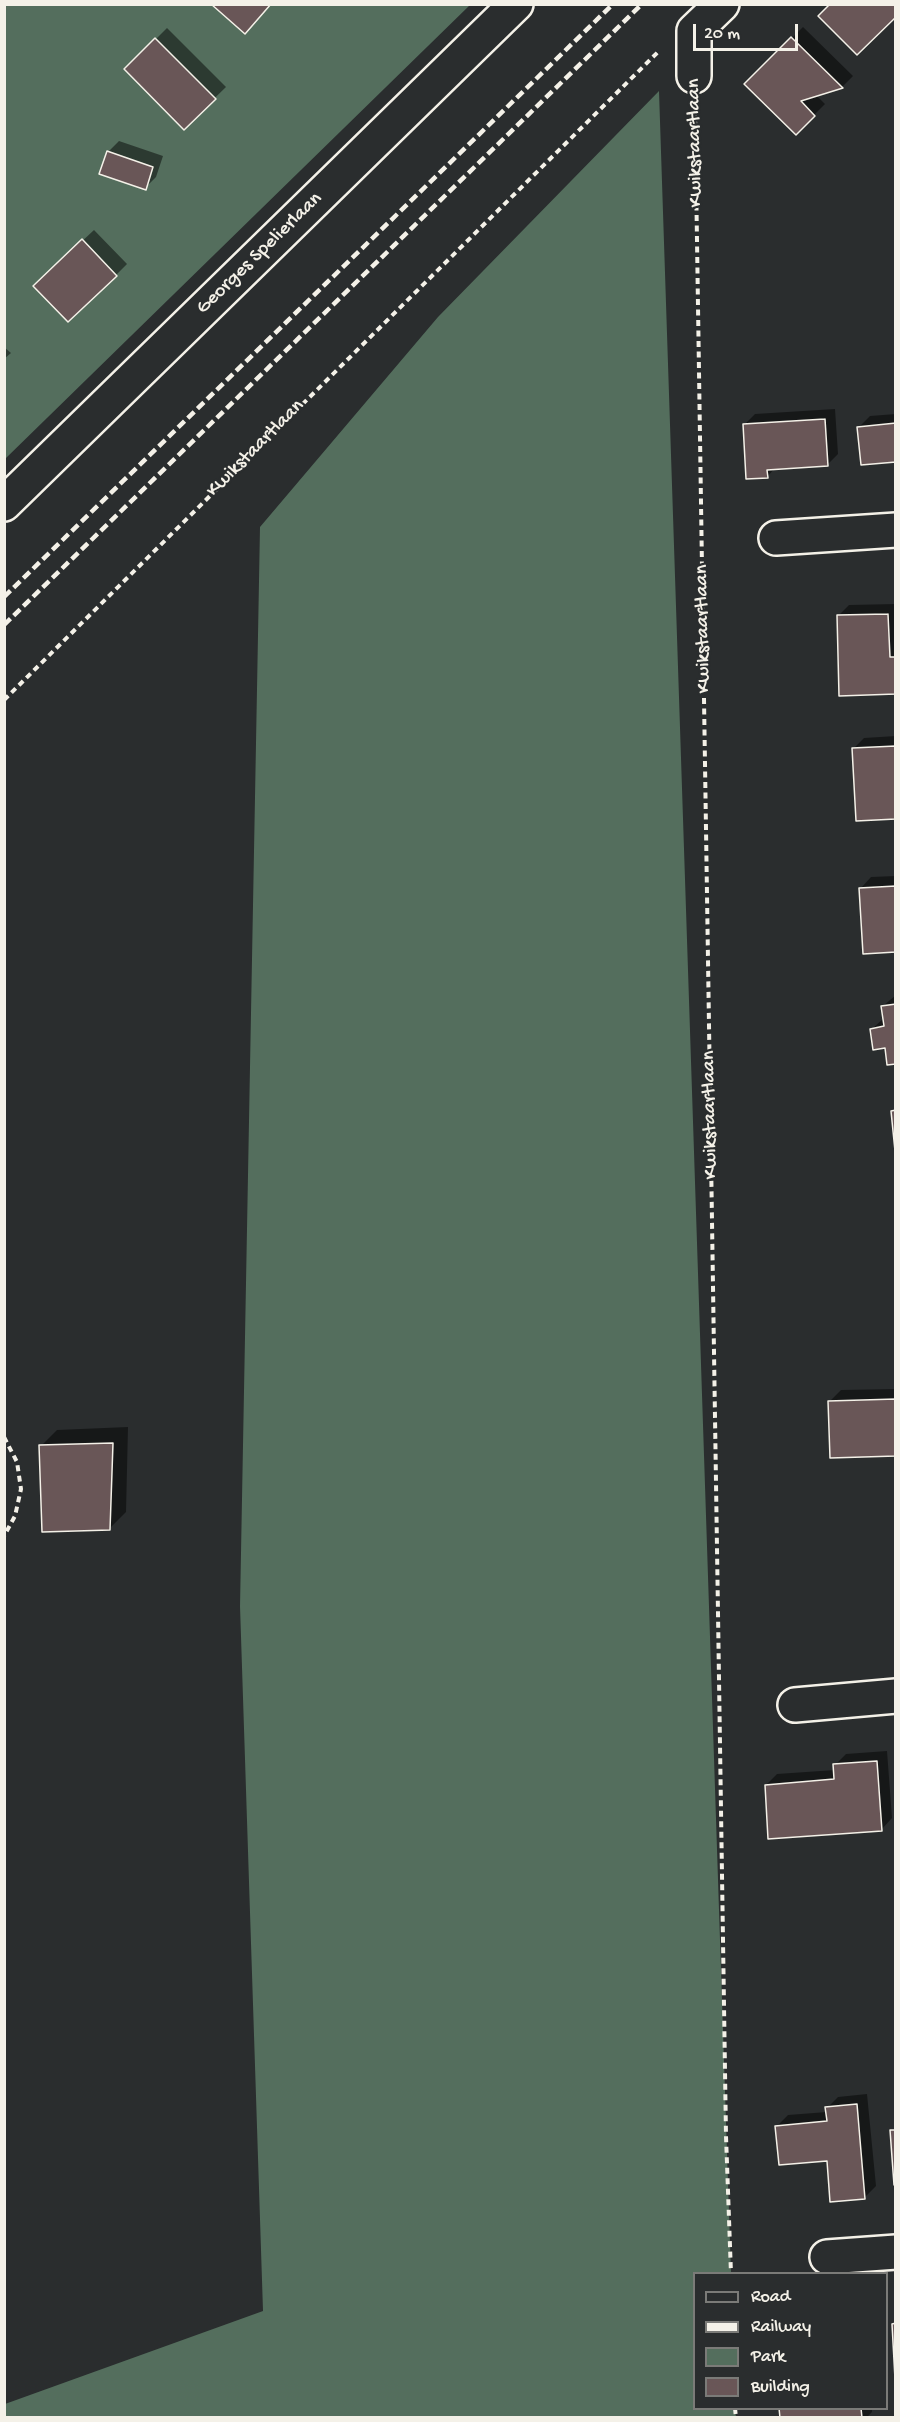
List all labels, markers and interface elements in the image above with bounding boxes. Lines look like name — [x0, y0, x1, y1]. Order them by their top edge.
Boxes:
scale bar — [696, 12, 801, 50]
text: 20 m — [704, 24, 740, 45]
street label: Kwikstaartlaan — [683, 78, 709, 208]
street label: Georges Spelierlaan — [192, 188, 328, 320]
street label: Kwikstaartlaan — [202, 395, 310, 503]
street label: Kwikstaartlaan — [691, 564, 717, 694]
street label: Kwikstaartlaan — [698, 1050, 724, 1180]
legend — [693, 2272, 888, 2410]
text: Road — [751, 2287, 790, 2308]
text: Railway — [751, 2317, 811, 2338]
text: Park — [751, 2347, 785, 2368]
text: Building — [751, 2377, 810, 2398]

